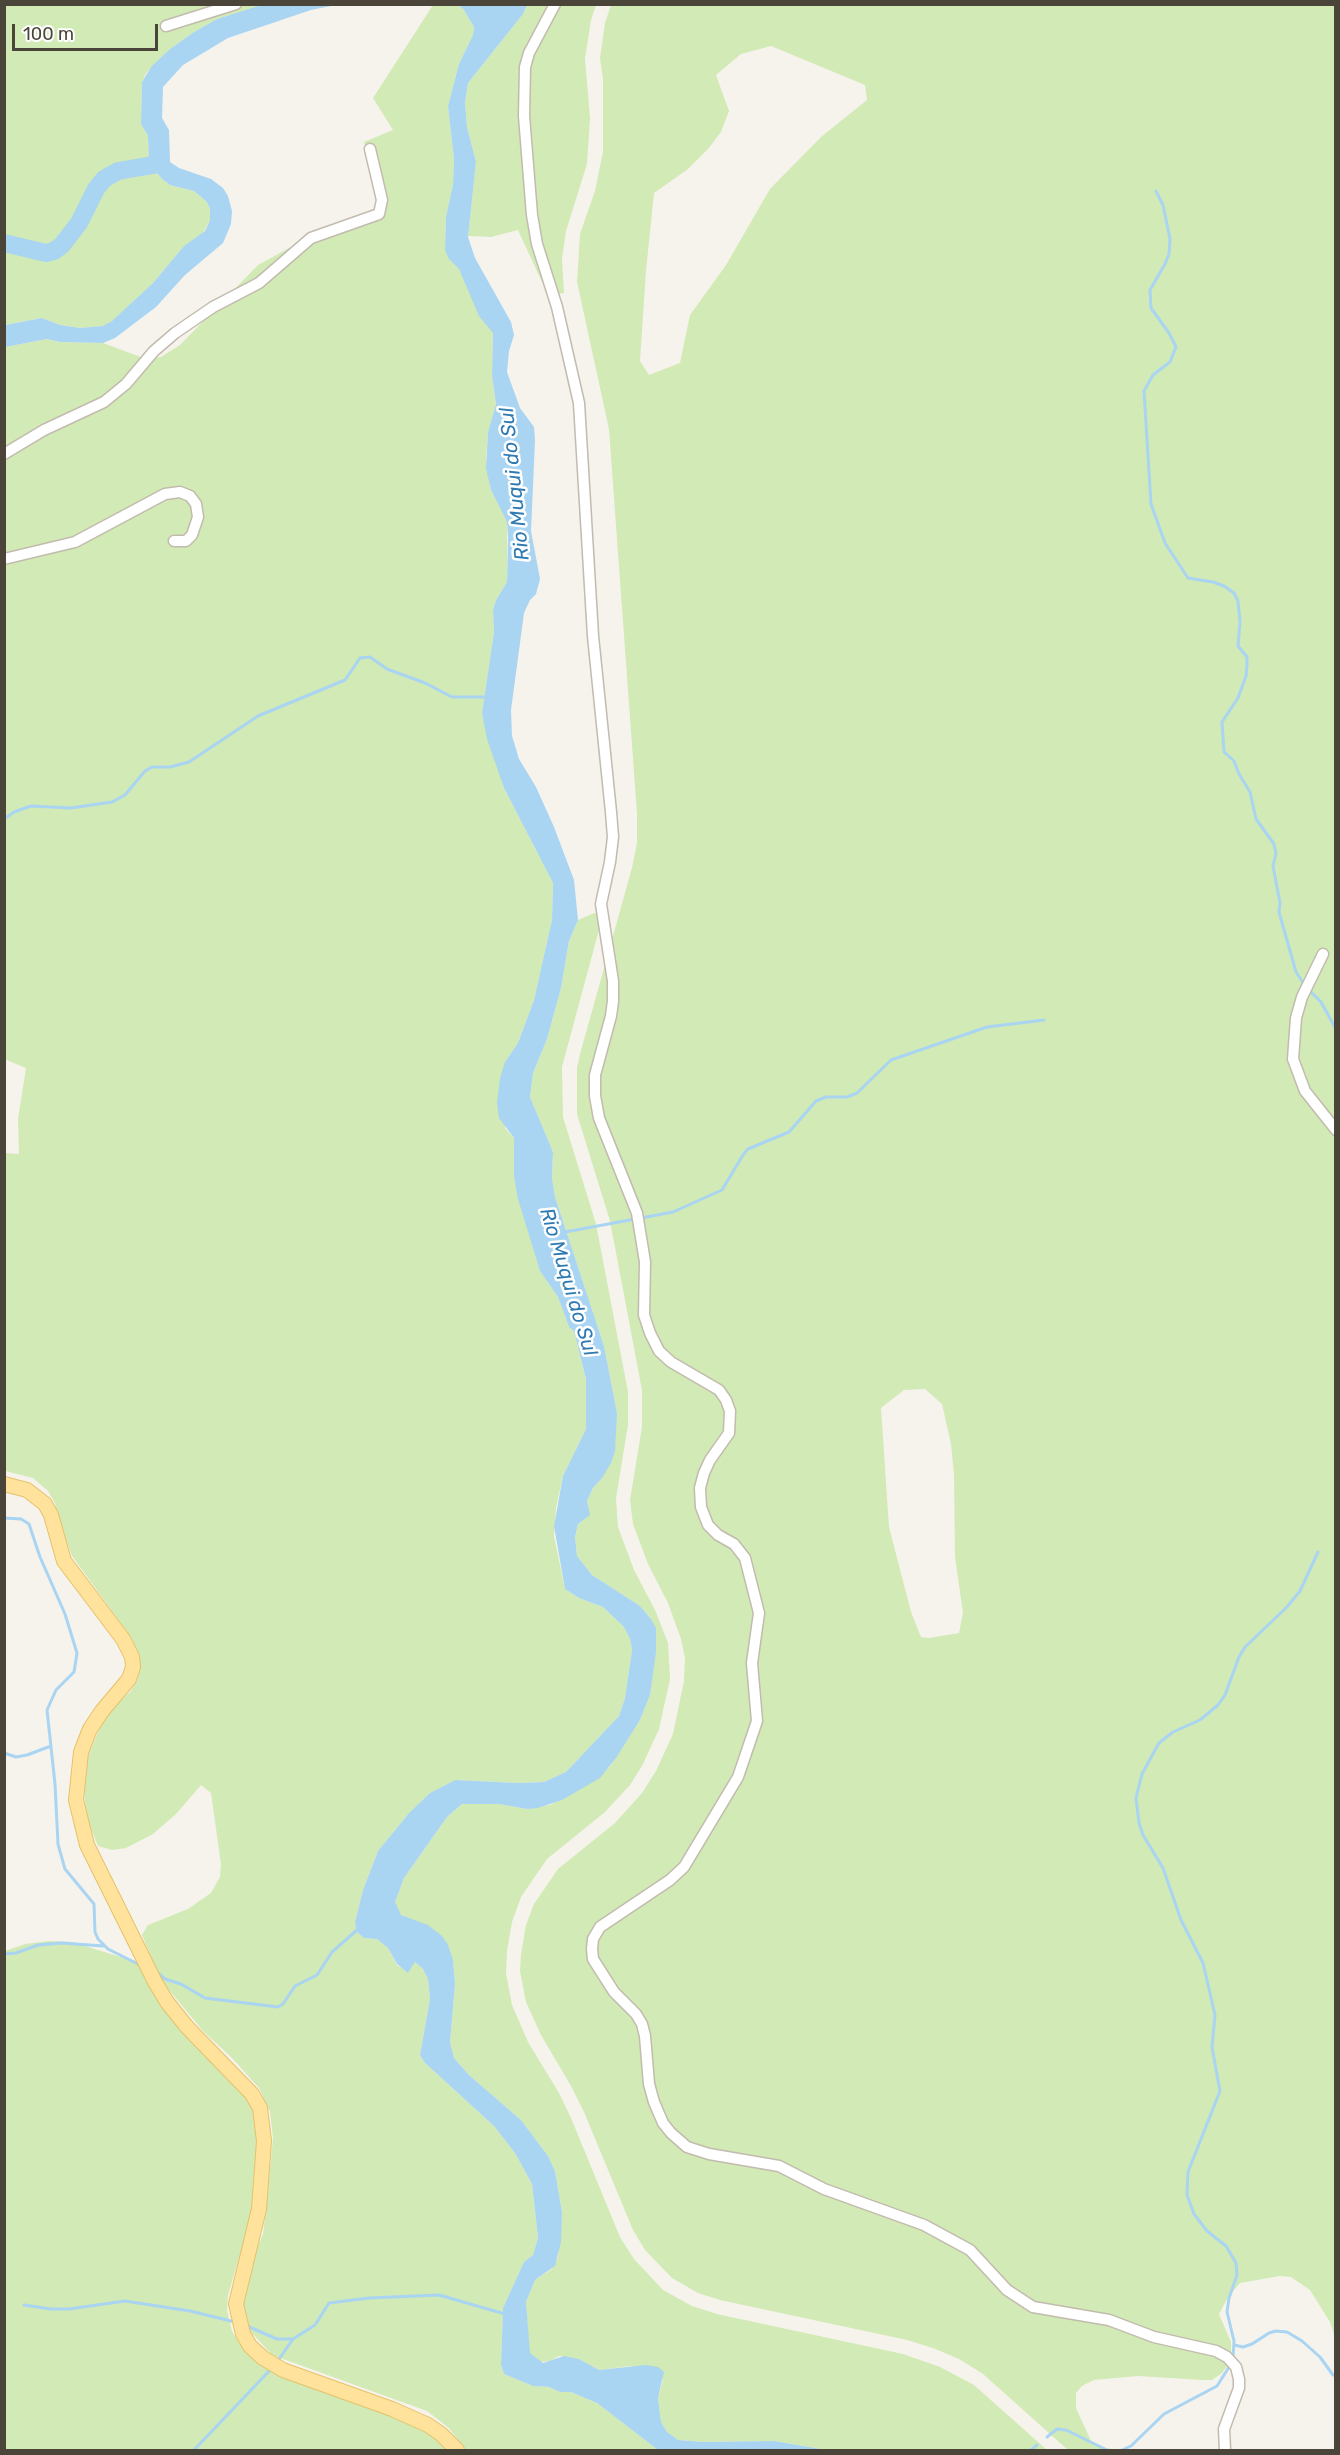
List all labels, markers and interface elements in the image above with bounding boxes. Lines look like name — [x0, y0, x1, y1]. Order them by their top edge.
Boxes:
scale bar — [15, 12, 160, 50]
text: 100 m — [23, 23, 74, 45]
water label: Rio Muqui do Sul — [495, 406, 535, 562]
water label: Rio Muqui do Sul — [534, 1205, 602, 1359]

